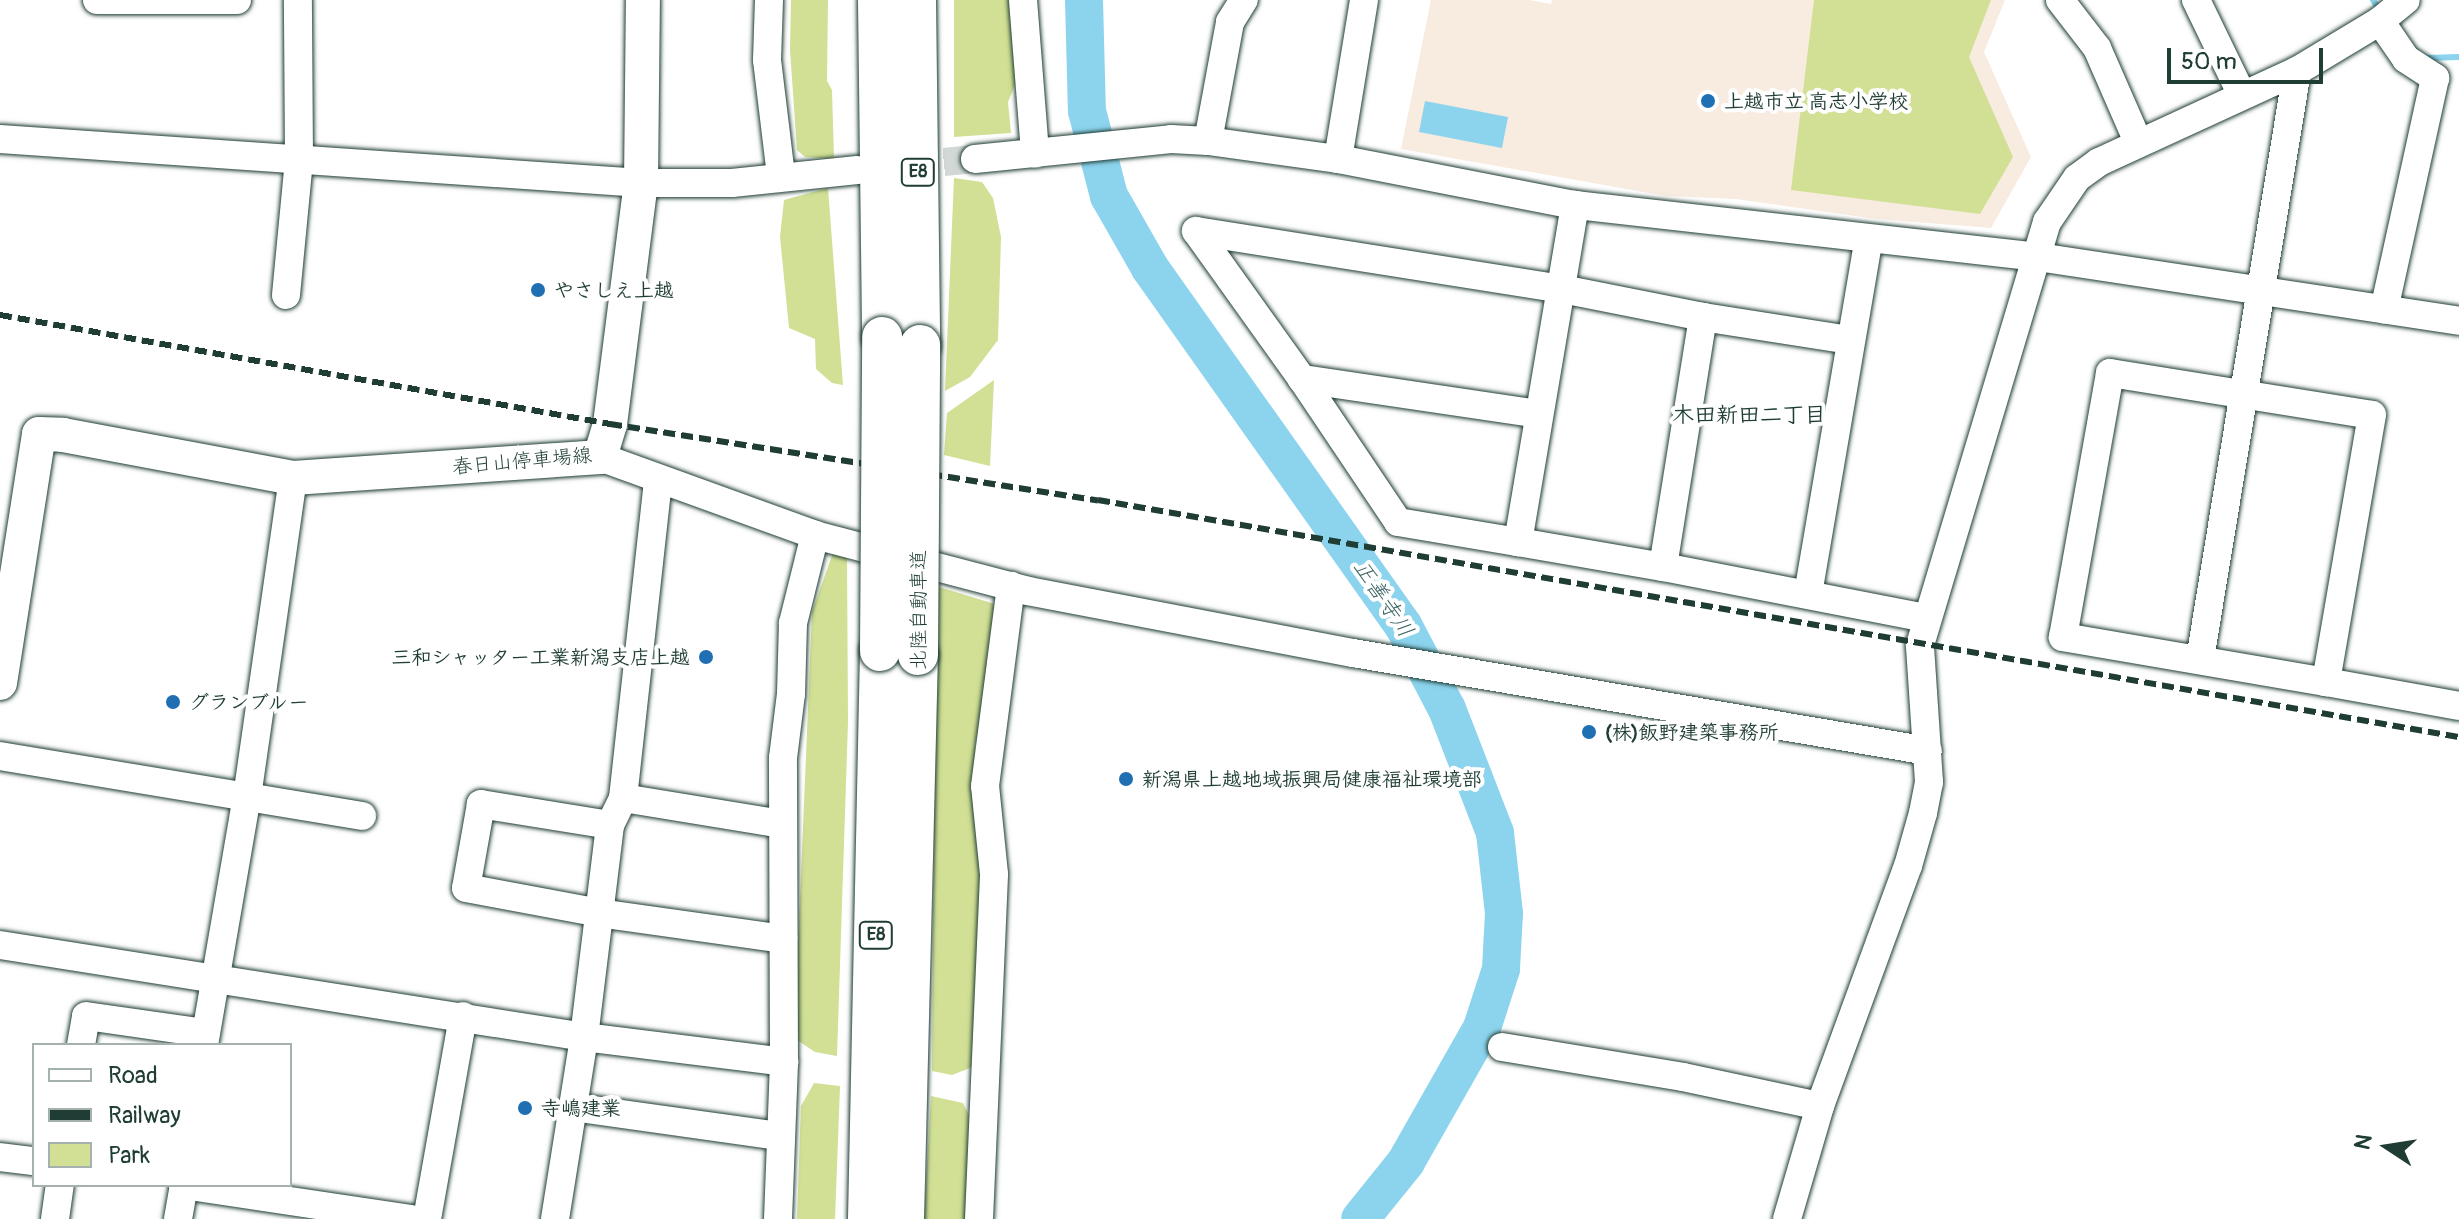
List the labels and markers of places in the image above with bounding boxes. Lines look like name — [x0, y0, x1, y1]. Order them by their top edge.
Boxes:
place label: 上越市立 高志小学校 — [1724, 89, 1908, 113]
marker: 上越市立 高志小学校 — [1699, 92, 1717, 110]
place label: やさしえ上越 — [554, 278, 674, 302]
marker: やさしえ上越 — [529, 281, 547, 299]
place label: 三和シャッター工業新潟支店上越 — [390, 645, 690, 669]
marker: 三和シャッター工業新潟支店上越 — [697, 648, 715, 666]
place label: グランブルー — [189, 690, 310, 714]
marker: グランブルー — [164, 693, 182, 711]
place label: (株)飯野建築事務所 — [1605, 720, 1778, 744]
marker: (株)飯野建築事務所 — [1580, 723, 1598, 741]
place label: 新潟県上越地域振興局健康福祉環境部 — [1142, 767, 1482, 791]
marker: 新潟県上越地域振興局健康福祉環境部 — [1117, 770, 1135, 788]
place label: 寺嶋建業 — [541, 1096, 621, 1120]
marker: 寺嶋建業 — [516, 1099, 534, 1117]

